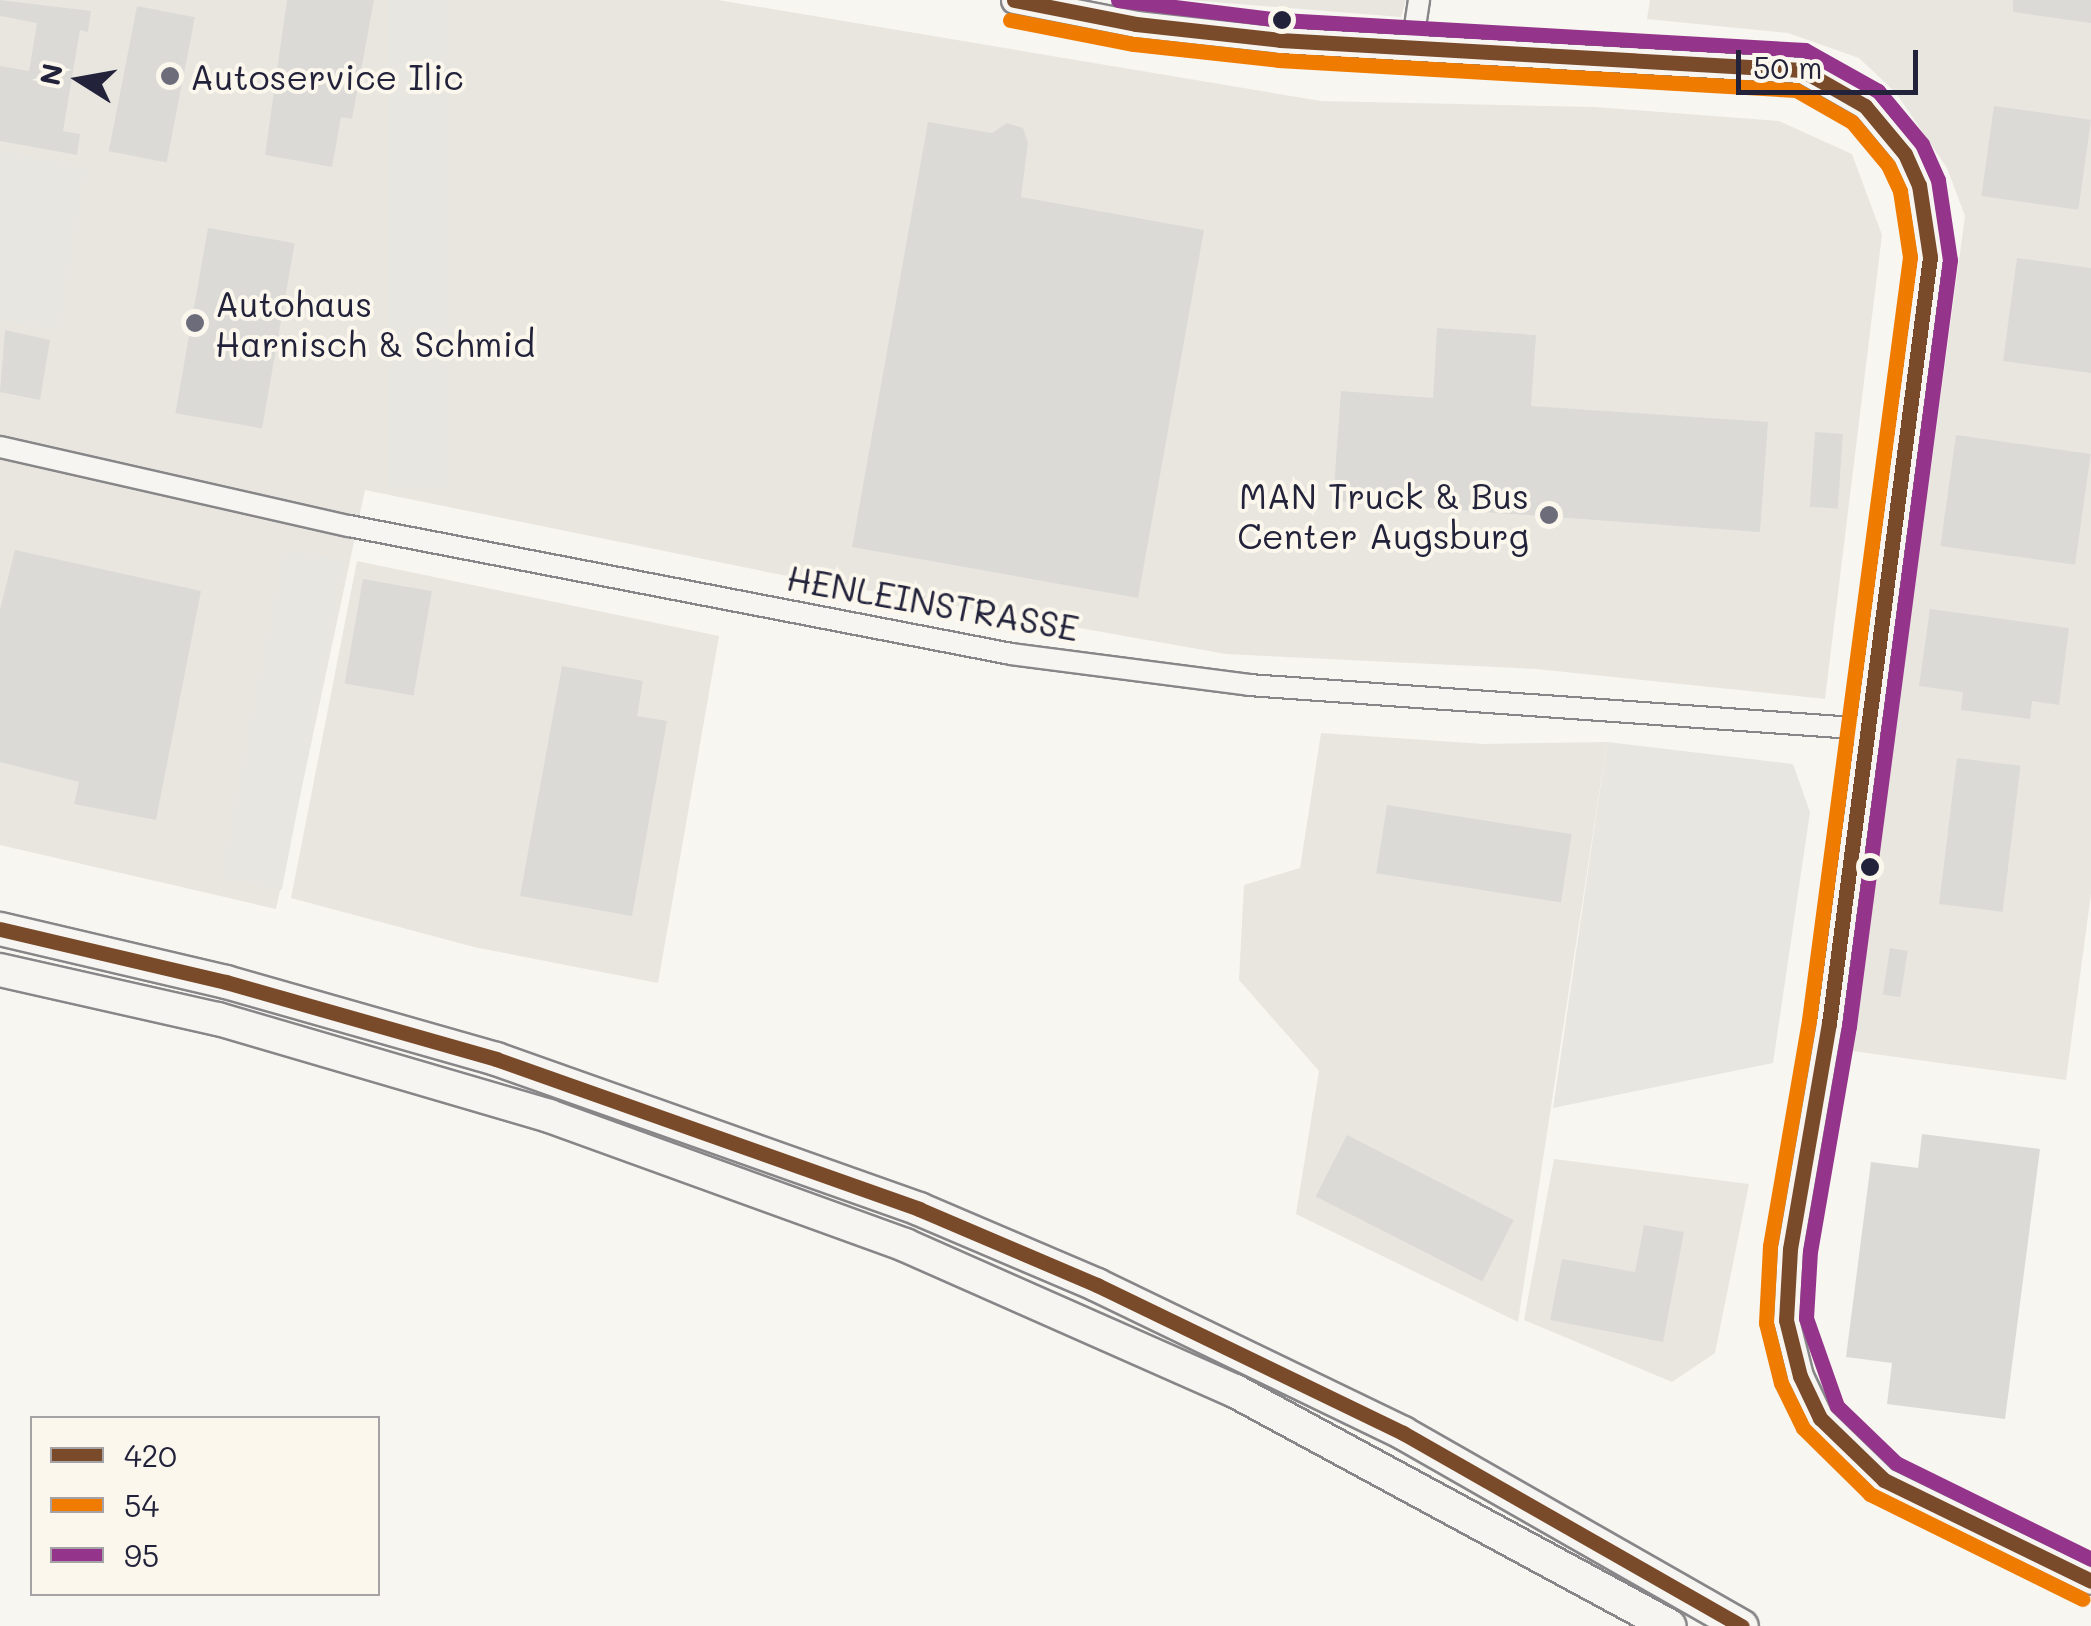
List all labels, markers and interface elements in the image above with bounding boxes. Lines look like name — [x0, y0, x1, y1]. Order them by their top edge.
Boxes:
unlabelled marker — [1272, 10, 1292, 30]
north arrow — [30, 30, 130, 130]
scale bar — [1741, 30, 1924, 92]
text: 50 m — [1753, 47, 1823, 87]
place label: Autoservice Ilic — [190, 55, 464, 97]
text: N — [31, 60, 70, 88]
marker: Autoservice Ilic — [159, 65, 181, 87]
place label: Autohaus Harnisch & Schmid — [215, 282, 535, 364]
marker: Autohaus Harnisch & Schmid — [184, 312, 206, 334]
place label: MAN Truck & Bus Center Augsburg — [1237, 474, 1529, 556]
marker: MAN Truck & Bus Center Augsburg — [1538, 504, 1560, 526]
street label: HENLEINSTRASSE — [784, 556, 1082, 648]
unlabelled marker — [1860, 857, 1880, 877]
legend — [30, 1416, 380, 1596]
text: 420 — [124, 1435, 177, 1475]
text: 54 — [124, 1485, 159, 1525]
text: 95 — [124, 1535, 159, 1575]

